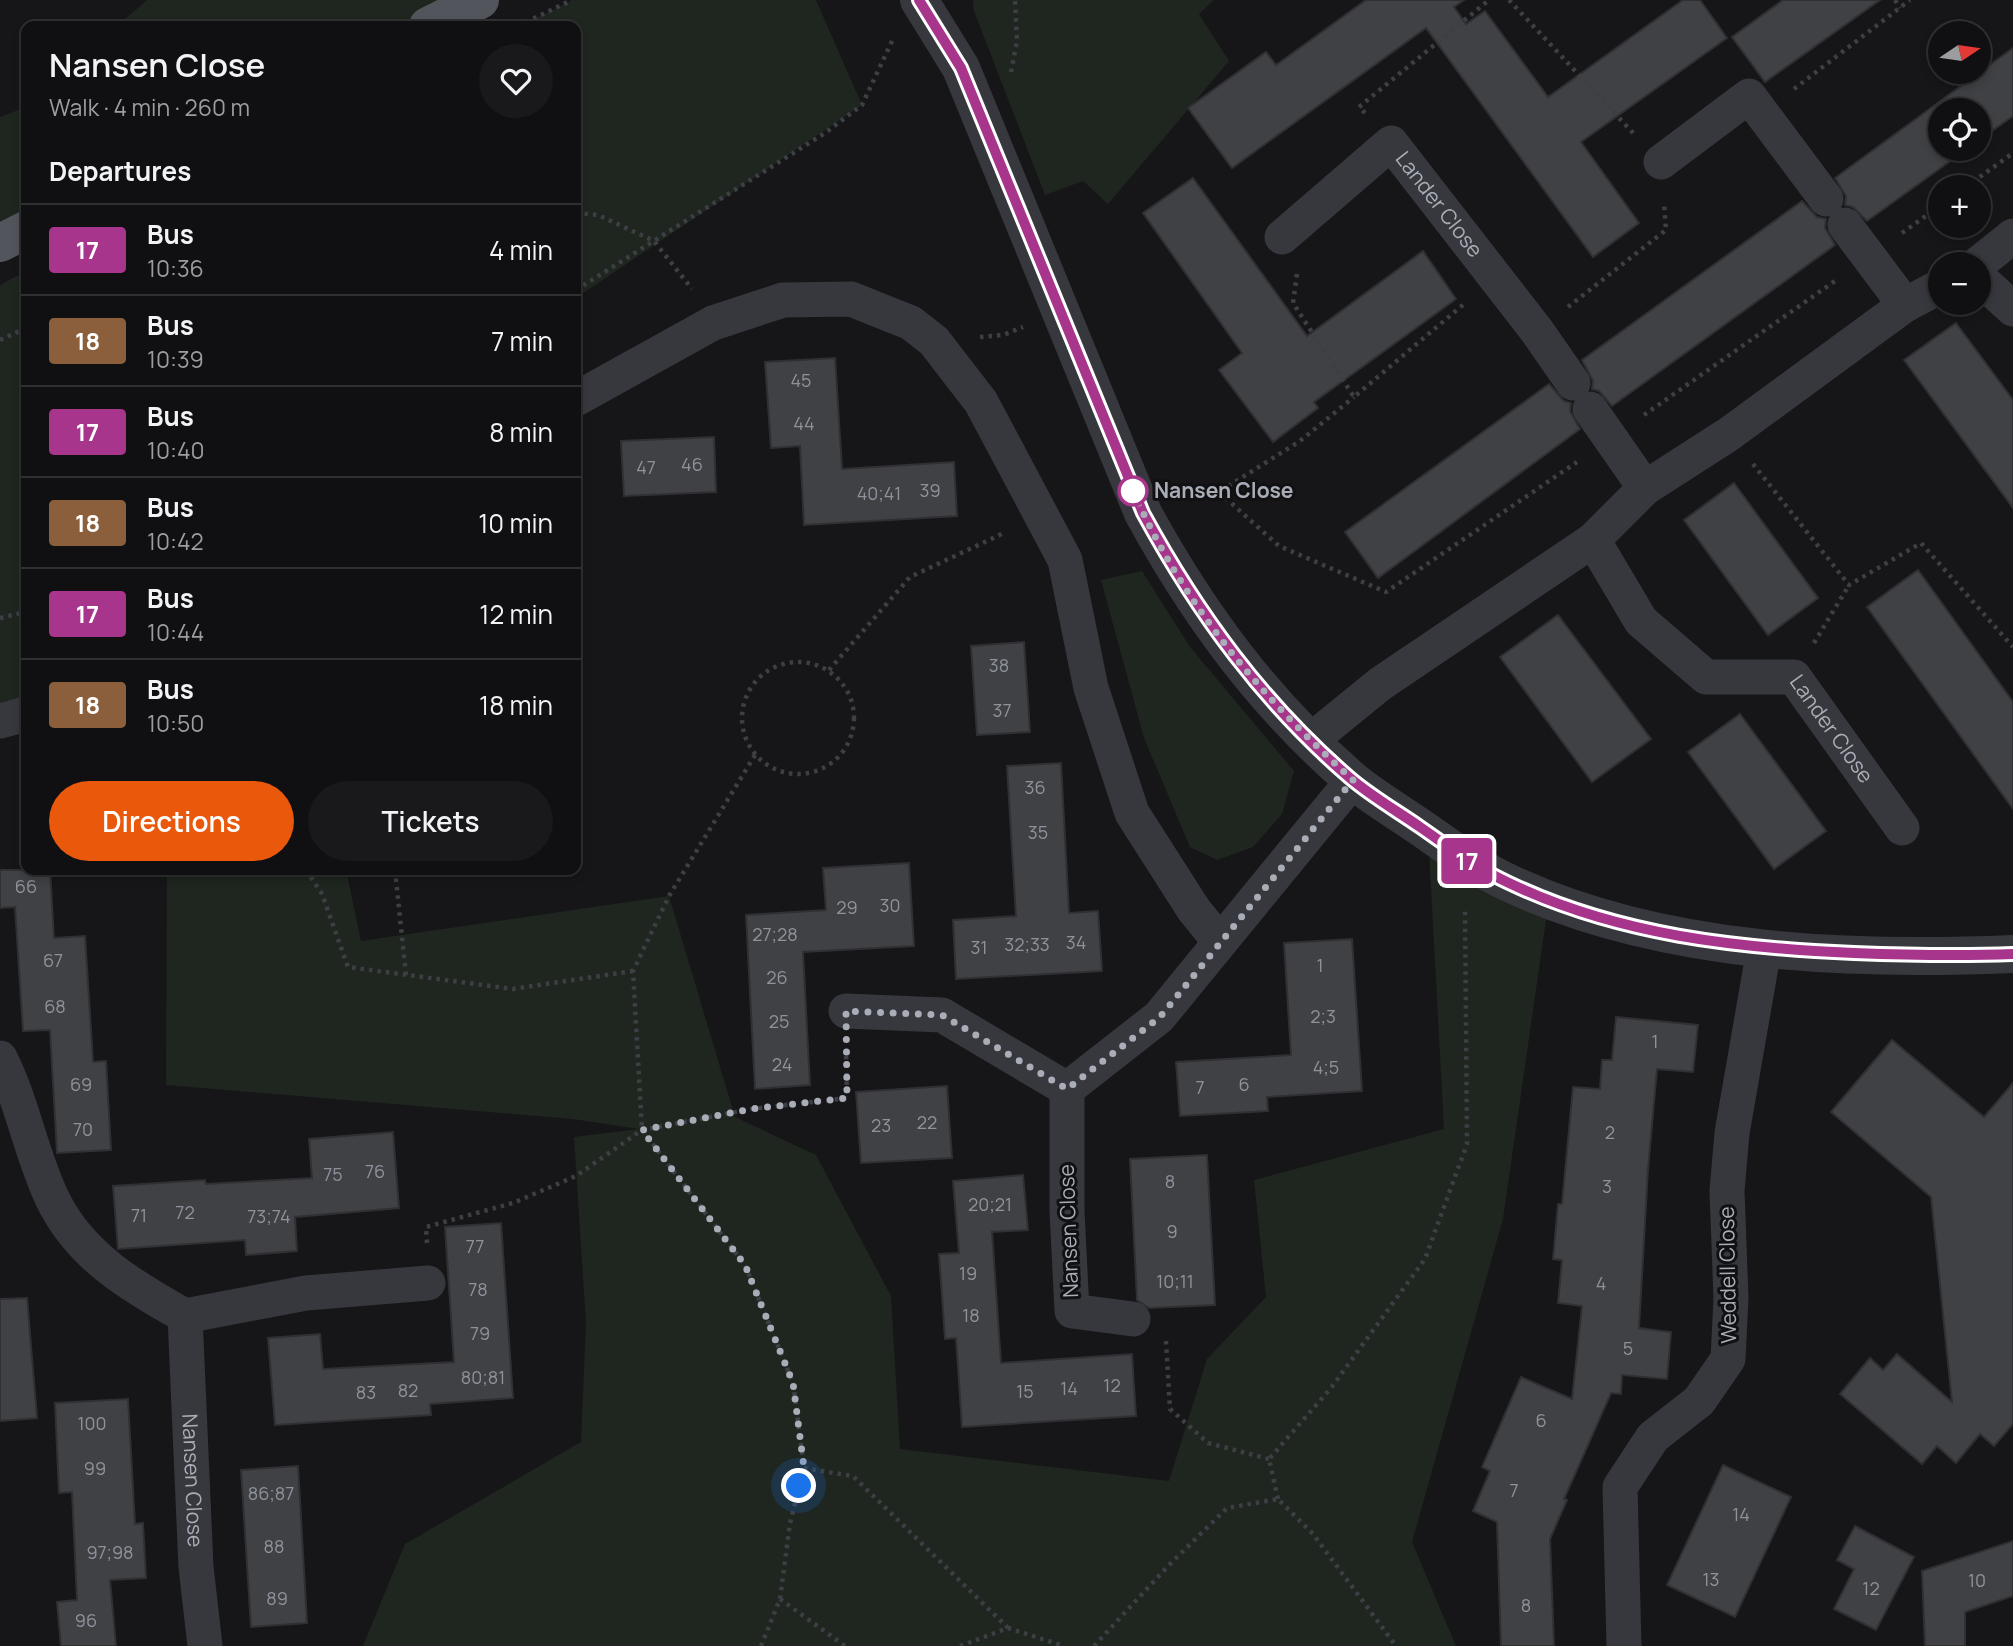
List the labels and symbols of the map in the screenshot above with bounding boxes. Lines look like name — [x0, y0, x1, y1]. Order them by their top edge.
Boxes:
north arrow — [1928, 21, 1992, 84]
street label: Lander Close — [1390, 145, 1490, 263]
house number: 45 — [790, 368, 812, 392]
house number: 44 — [793, 411, 815, 435]
house number: 46 — [681, 452, 703, 476]
house number: 47 — [636, 455, 656, 479]
marker: Nansen Close — [1118, 476, 1148, 506]
place label: Nansen Close — [1154, 476, 1293, 504]
house number: 39 — [919, 478, 941, 502]
house number: 40;41 — [857, 481, 901, 505]
house number: 38 — [989, 653, 1009, 677]
street label: Lander Close — [1784, 669, 1880, 788]
house number: 37 — [993, 698, 1012, 722]
house number: 36 — [1024, 775, 1046, 799]
house number: 35 — [1028, 820, 1048, 844]
line badge: 17 — [1436, 838, 1498, 884]
house number: 66 — [15, 874, 37, 898]
house number: 30 — [880, 893, 900, 917]
house number: 29 — [836, 895, 858, 919]
house number: 27;28 — [752, 922, 798, 946]
house number: 34 — [1066, 930, 1086, 954]
house number: 32;33 — [1004, 932, 1050, 956]
house number: 31 — [971, 935, 987, 959]
house number: 67 — [43, 948, 63, 972]
house number: 1 — [1316, 953, 1324, 977]
house number: 26 — [766, 965, 788, 989]
house number: 68 — [44, 994, 66, 1018]
house number: 2;3 — [1310, 1004, 1336, 1028]
house number: 25 — [769, 1009, 789, 1033]
house number: 1 — [1651, 1029, 1659, 1053]
house number: 24 — [772, 1052, 792, 1076]
house number: 4;5 — [1313, 1055, 1339, 1079]
house number: 69 — [70, 1072, 92, 1096]
house number: 6 — [1238, 1072, 1250, 1096]
house number: 7 — [1195, 1075, 1205, 1099]
house number: 22 — [917, 1110, 937, 1134]
house number: 23 — [871, 1113, 891, 1137]
house number: 70 — [73, 1117, 93, 1141]
house number: 2 — [1605, 1120, 1615, 1144]
house number: 76 — [365, 1159, 385, 1183]
house number: 75 — [323, 1162, 343, 1186]
street label: Nansen Close — [1052, 1164, 1084, 1298]
house number: 8 — [1165, 1169, 1175, 1193]
house number: 3 — [1602, 1174, 1612, 1198]
house number: 20;21 — [968, 1192, 1012, 1216]
house number: 72 — [175, 1200, 195, 1224]
house number: 71 — [131, 1203, 147, 1227]
house number: 73;74 — [247, 1204, 291, 1228]
street label: Weddell Close — [1712, 1206, 1742, 1344]
house number: 9 — [1166, 1219, 1178, 1243]
house number: 77 — [466, 1234, 484, 1258]
house number: 19 — [959, 1261, 977, 1285]
house number: 10;11 — [1156, 1269, 1194, 1293]
house number: 4 — [1596, 1271, 1606, 1295]
house number: 78 — [468, 1277, 488, 1301]
house number: 18 — [962, 1303, 980, 1327]
house number: 79 — [470, 1321, 490, 1345]
house number: 5 — [1623, 1336, 1633, 1360]
house number: 80;81 — [461, 1365, 505, 1389]
house number: 12 — [1103, 1373, 1121, 1397]
house number: 14 — [1060, 1376, 1078, 1400]
house number: 82 — [398, 1378, 418, 1402]
house number: 15 — [1016, 1379, 1034, 1403]
house number: 83 — [356, 1380, 376, 1404]
house number: 6 — [1535, 1408, 1547, 1432]
house number: 100 — [78, 1411, 106, 1435]
street label: Nansen Close — [176, 1413, 210, 1548]
house number: 99 — [84, 1456, 106, 1480]
your location — [781, 1468, 816, 1503]
house number: 7 — [1509, 1478, 1519, 1502]
house number: 86;87 — [248, 1481, 294, 1505]
house number: 14 — [1732, 1502, 1750, 1526]
house number: 88 — [264, 1534, 284, 1558]
house number: 97;98 — [86, 1540, 134, 1564]
house number: 13 — [1703, 1567, 1719, 1591]
house number: 10 — [1968, 1568, 1986, 1592]
house number: 12 — [1862, 1576, 1880, 1600]
house number: 89 — [266, 1586, 288, 1610]
house number: 8 — [1521, 1593, 1531, 1617]
house number: 96 — [75, 1608, 97, 1632]

